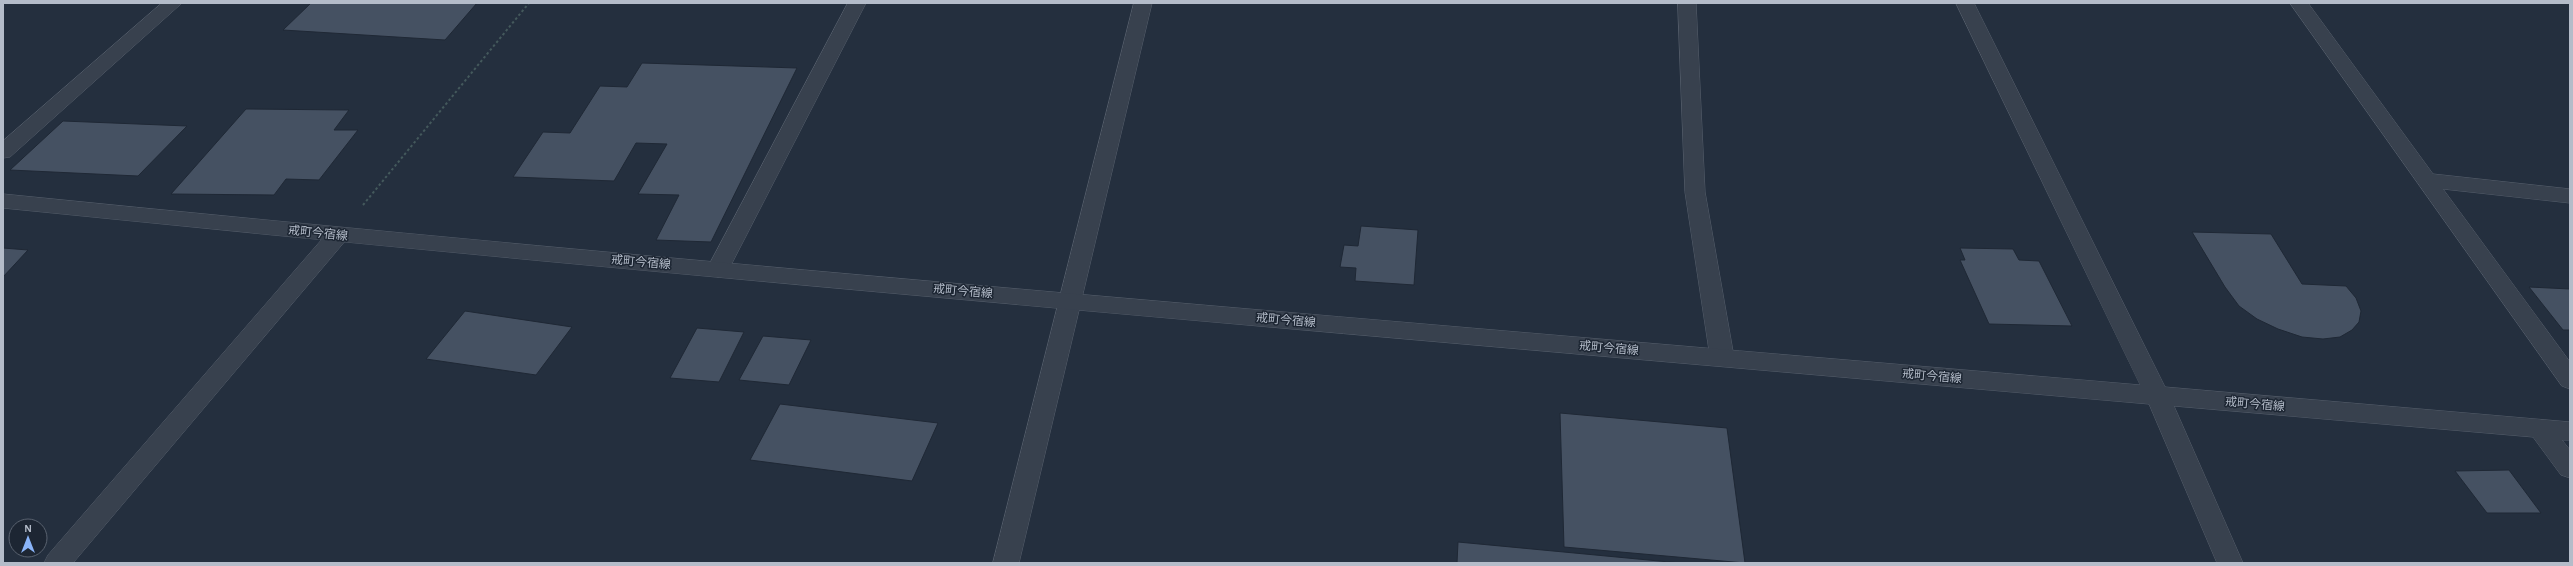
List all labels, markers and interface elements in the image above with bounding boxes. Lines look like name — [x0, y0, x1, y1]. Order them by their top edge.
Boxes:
street label: 戒町今宿線 — [288, 223, 349, 242]
street label: 戒町今宿線 — [611, 252, 672, 271]
street label: 戒町今宿線 — [933, 281, 994, 300]
street label: 戒町今宿線 — [1256, 310, 1317, 329]
street label: 戒町今宿線 — [1579, 338, 1640, 357]
street label: 戒町今宿線 — [1902, 366, 1963, 385]
street label: 戒町今宿線 — [2225, 394, 2286, 413]
north arrow — [8, 518, 48, 558]
text: N — [24, 523, 32, 534]

